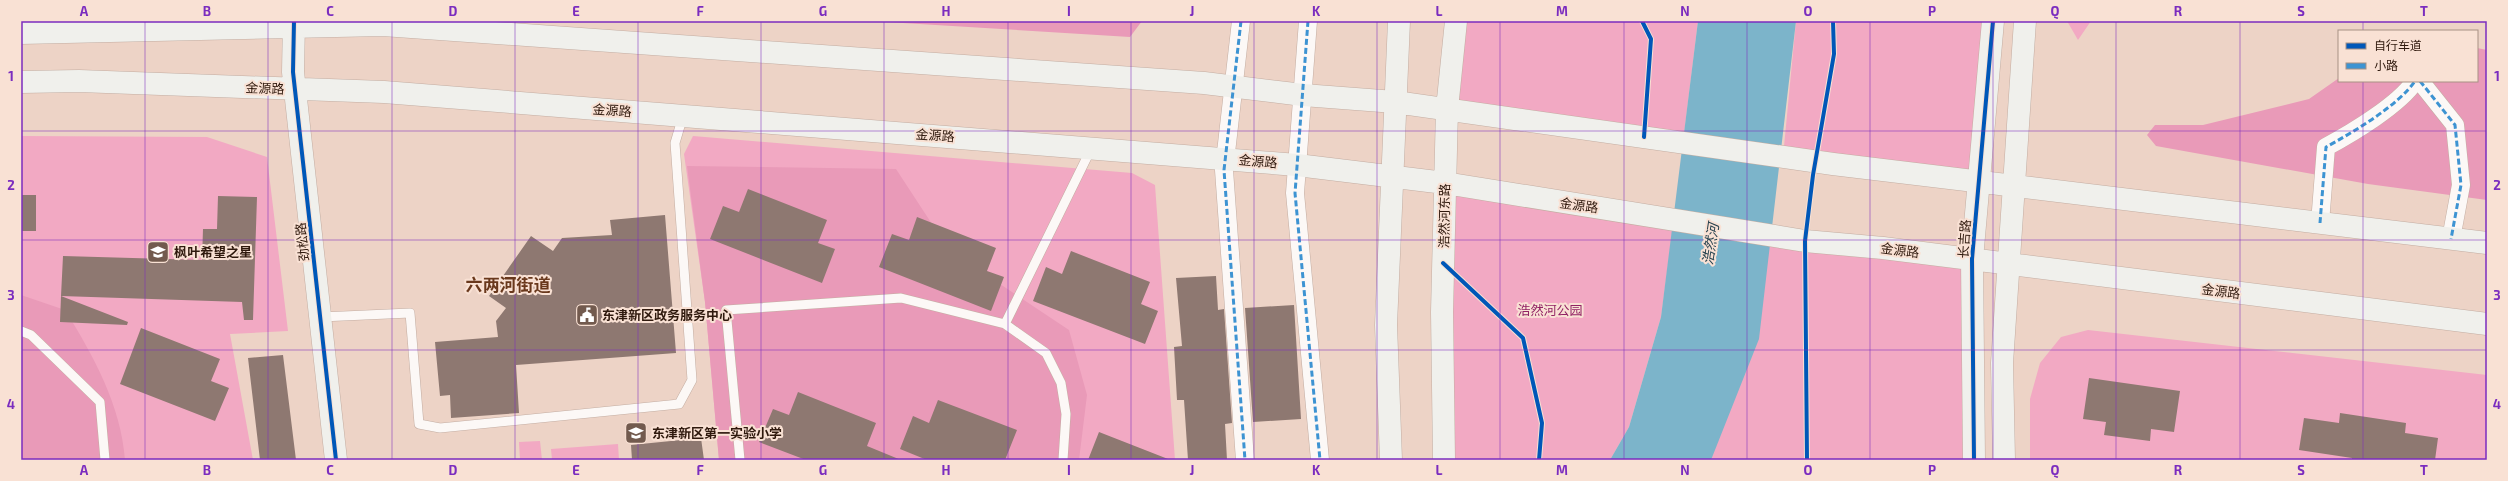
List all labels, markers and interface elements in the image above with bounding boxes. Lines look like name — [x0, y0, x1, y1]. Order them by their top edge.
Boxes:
text: A — [80, 3, 89, 19]
text: B — [203, 3, 211, 19]
text: C — [326, 3, 334, 19]
text: D — [449, 3, 458, 19]
text: E — [572, 3, 580, 19]
text: F — [696, 3, 704, 19]
text: G — [819, 3, 827, 19]
text: H — [942, 3, 951, 19]
text: I — [1067, 3, 1071, 19]
text: J — [1190, 3, 1194, 19]
text: K — [1312, 3, 1321, 19]
text: L — [1436, 3, 1443, 19]
text: M — [1556, 3, 1568, 19]
text: N — [1680, 3, 1690, 19]
text: O — [1804, 3, 1813, 19]
text: P — [1928, 3, 1936, 19]
text: Q — [2051, 3, 2060, 20]
text: R — [2174, 3, 2183, 19]
text: S — [2297, 3, 2305, 19]
text: T — [2420, 3, 2428, 19]
legend — [2338, 30, 2478, 82]
text: 自行车道 — [2374, 38, 2422, 52]
text: 小路 — [2374, 58, 2398, 72]
text: 1 — [8, 68, 14, 84]
text: 1 — [2494, 68, 2500, 84]
street label: 金源路 — [245, 79, 285, 97]
street label: 金源路 — [592, 101, 632, 119]
street label: 金源路 — [915, 126, 955, 144]
street label: 金源路 — [1238, 151, 1278, 171]
text: 2 — [7, 177, 15, 193]
text: 2 — [2493, 177, 2501, 193]
street label: 浩然河东路 — [1435, 183, 1453, 249]
street label: 金源路 — [1559, 194, 1599, 216]
water label: 浩然河 — [1698, 219, 1722, 266]
street label: 长吉路 — [1955, 219, 1973, 259]
street label: 劲松路 — [292, 222, 312, 262]
school or university icon: 枫叶希望之星 — [145, 239, 171, 265]
street label: 金源路 — [1880, 240, 1920, 260]
place label: 枫叶希望之星 — [174, 244, 252, 260]
district label: 六两河街道 — [466, 274, 551, 294]
street label: 金源路 — [2201, 281, 2241, 301]
text: 3 — [7, 287, 15, 303]
text: 3 — [2493, 287, 2501, 303]
public building icon: 东津新区政务服务中心 — [574, 302, 600, 328]
park label: 浩然河公园 — [1517, 302, 1583, 318]
place label: 东津新区政务服务中心 — [602, 307, 732, 323]
text: 4 — [7, 396, 15, 412]
text: 4 — [2493, 396, 2501, 412]
school or university icon: 东津新区第一实验小学 — [623, 420, 649, 446]
place label: 东津新区第一实验小学 — [652, 425, 782, 441]
text: A — [80, 462, 89, 478]
text: B — [203, 462, 211, 478]
text: C — [326, 462, 334, 478]
text: D — [449, 462, 458, 478]
text: E — [572, 462, 580, 478]
text: F — [696, 462, 704, 478]
text: G — [819, 462, 827, 478]
text: H — [942, 462, 951, 478]
text: I — [1067, 462, 1071, 478]
text: J — [1190, 462, 1194, 478]
text: K — [1312, 462, 1321, 478]
text: L — [1436, 462, 1443, 478]
text: M — [1556, 462, 1568, 478]
text: N — [1680, 462, 1690, 478]
text: O — [1804, 462, 1813, 478]
text: P — [1928, 462, 1936, 478]
text: Q — [2051, 462, 2060, 479]
text: R — [2174, 462, 2183, 478]
text: S — [2297, 462, 2305, 478]
text: T — [2420, 462, 2428, 478]

